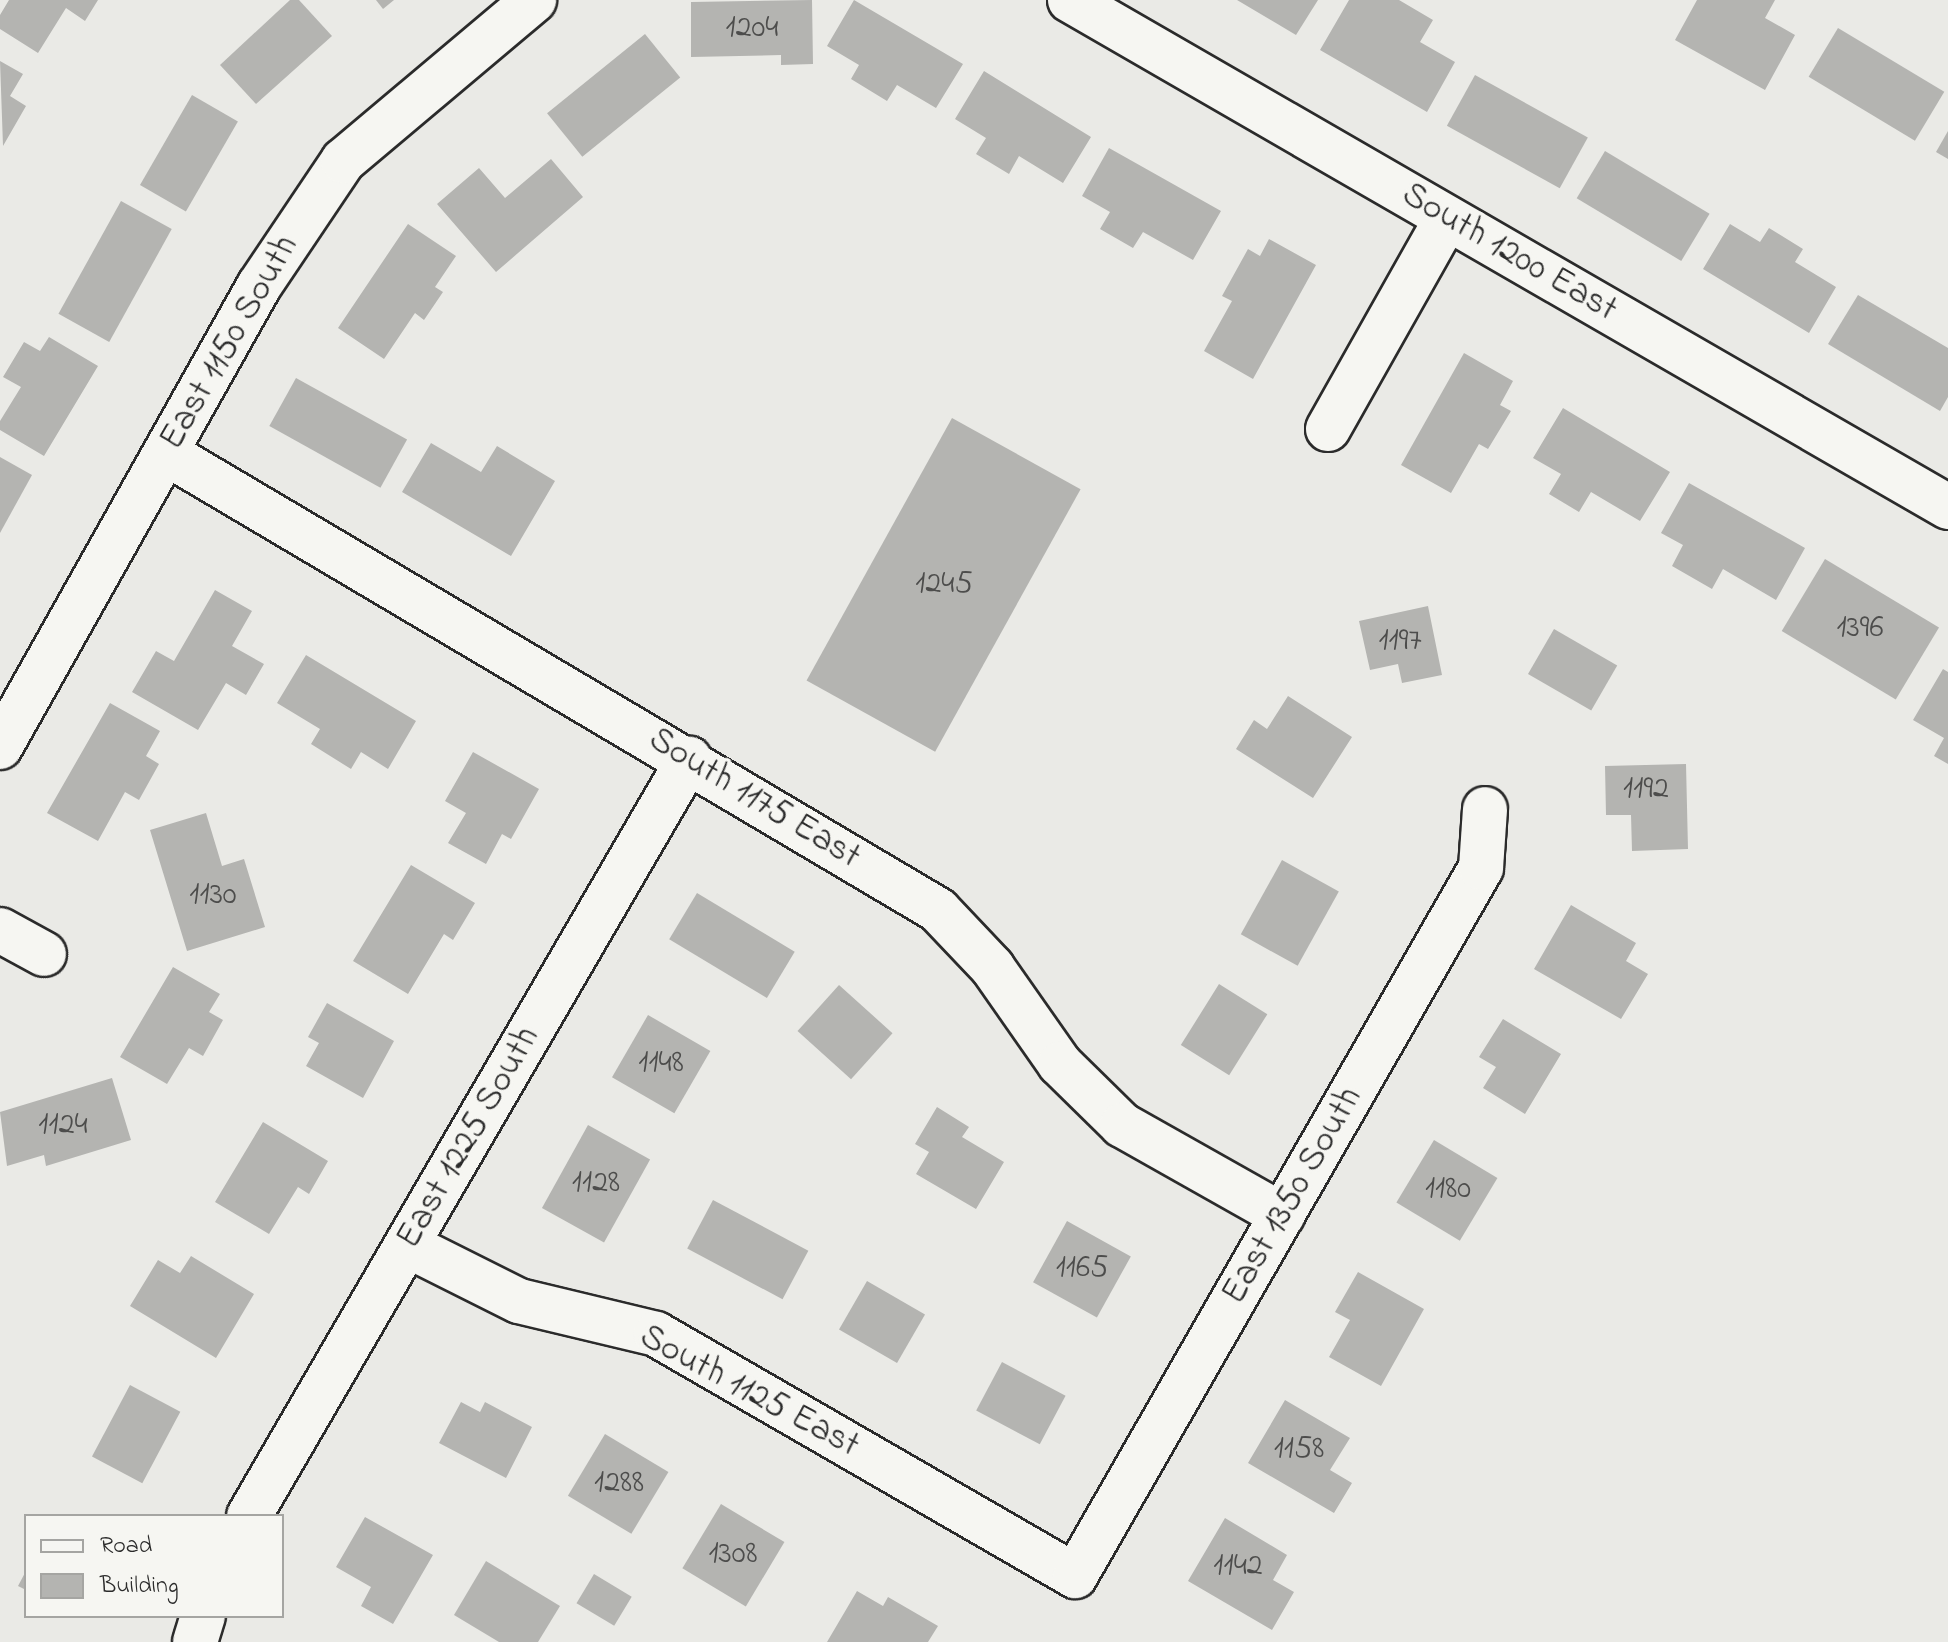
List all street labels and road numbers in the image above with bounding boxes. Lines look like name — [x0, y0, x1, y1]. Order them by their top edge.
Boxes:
street label: South 1200 East — [1394, 174, 1624, 332]
street label: East 1150 South — [151, 228, 309, 458]
street label: South 1175 East — [640, 719, 868, 879]
street label: East 1225 South — [388, 1019, 550, 1257]
street label: East 1350 South — [1213, 1080, 1373, 1312]
street label: South 1125 East — [632, 1316, 866, 1468]

